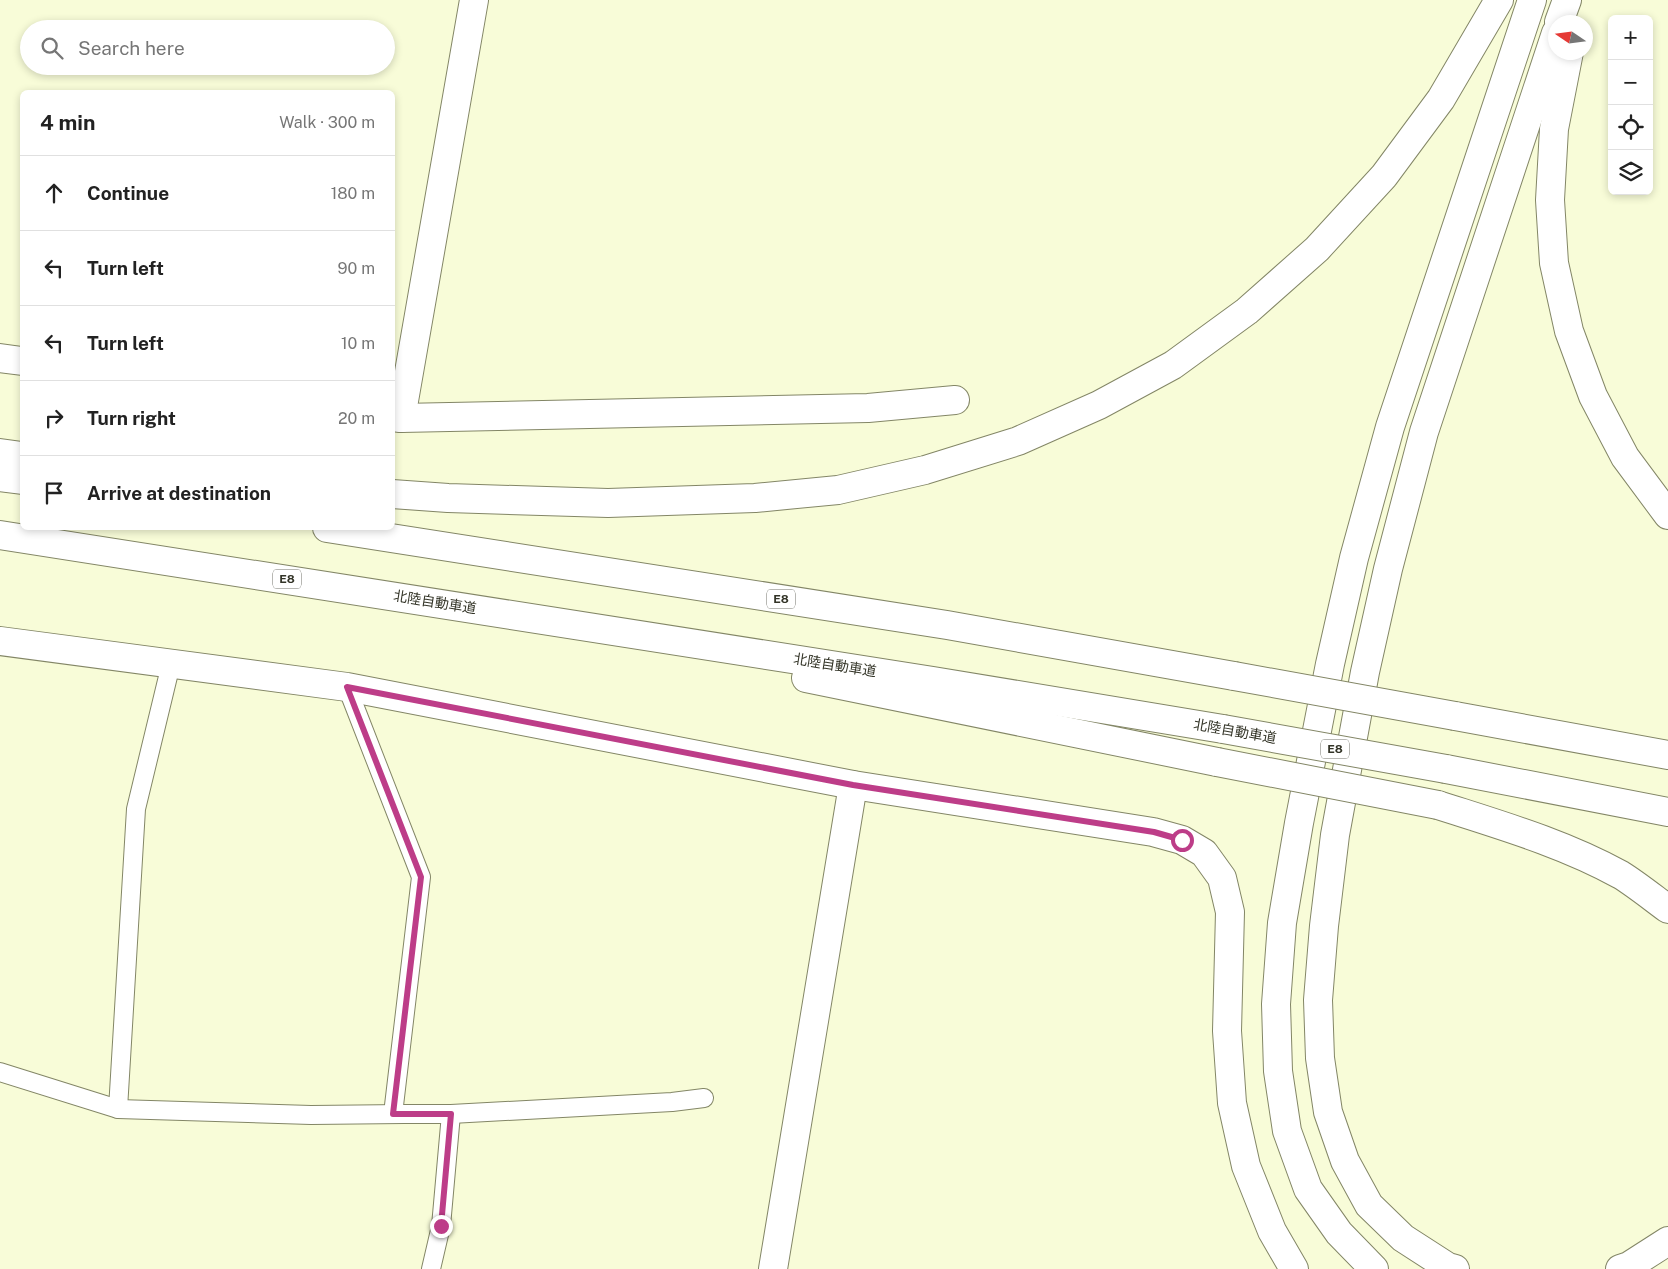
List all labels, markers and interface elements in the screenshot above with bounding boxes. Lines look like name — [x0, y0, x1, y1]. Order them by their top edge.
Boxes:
north arrow — [1548, 15, 1593, 60]
map controls — [1608, 15, 1653, 195]
button: + — [1608, 15, 1653, 60]
search box — [20, 20, 395, 75]
icon: search — [38, 34, 66, 62]
text: Search here — [78, 37, 185, 59]
button: − — [1608, 60, 1653, 105]
button: locate — [1608, 105, 1653, 150]
text: 4 min — [40, 110, 95, 135]
text: Walk · 300 m — [279, 113, 375, 132]
button: layers — [1608, 150, 1653, 195]
icon: ahead — [40, 179, 68, 207]
text: Continue — [87, 182, 169, 204]
text: 180 m — [331, 184, 375, 203]
icon: left — [40, 254, 68, 282]
text: Turn left — [87, 257, 164, 279]
text: 90 m — [338, 259, 375, 278]
icon: left — [40, 329, 68, 357]
text: Turn left — [87, 332, 164, 354]
text: 10 m — [341, 334, 375, 353]
icon: right — [40, 404, 68, 432]
text: Turn right — [87, 407, 176, 429]
text: 20 m — [338, 409, 375, 428]
icon: arrive — [40, 479, 68, 507]
text: Arrive at destination — [87, 482, 271, 504]
road number: E8 — [273, 570, 301, 588]
street label: 北陸自動車道 — [392, 588, 478, 616]
road number: E8 — [767, 590, 795, 608]
street label: 北陸自動車道 — [792, 651, 878, 679]
street label: 北陸自動車道 — [1192, 716, 1278, 746]
road number: E8 — [1321, 740, 1349, 759]
route start — [1171, 829, 1194, 852]
route end — [430, 1215, 453, 1238]

